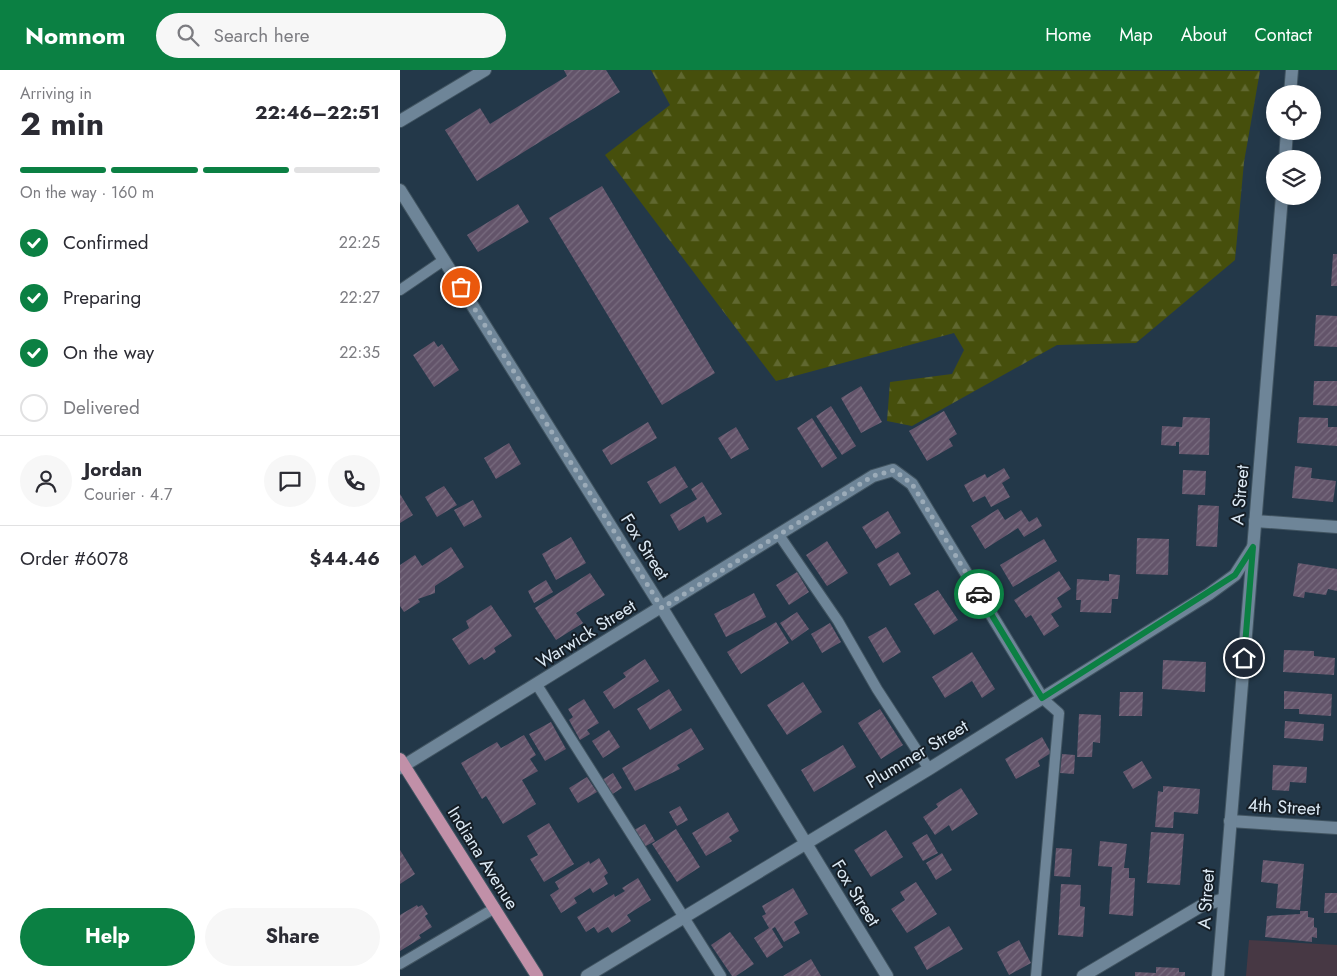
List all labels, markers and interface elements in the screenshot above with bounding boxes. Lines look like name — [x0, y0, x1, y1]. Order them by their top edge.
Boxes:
search box — [156, 13, 506, 58]
text: Nomnom — [25, 18, 126, 53]
icon: search — [174, 21, 202, 49]
text: Search here — [214, 22, 310, 49]
text: Home — [1045, 22, 1091, 48]
text: Map — [1119, 22, 1153, 48]
text: About — [1181, 22, 1226, 48]
text: Contact — [1254, 22, 1312, 48]
text: Arriving in — [20, 82, 92, 105]
map controls — [1266, 85, 1321, 205]
button: locate — [1266, 85, 1321, 140]
text: 22:46–22:51 — [255, 99, 380, 126]
text: 2 min — [20, 101, 104, 147]
button: layers — [1266, 150, 1321, 205]
text: On the way · 160 m — [20, 181, 154, 204]
icon: check — [20, 229, 48, 257]
text: Confirmed — [63, 229, 149, 256]
text: 22:25 — [339, 231, 380, 254]
pin — [440, 266, 482, 308]
icon: bag — [447, 273, 475, 301]
icon: check — [20, 284, 48, 312]
text: Preparing — [63, 284, 141, 311]
text: 22:27 — [339, 286, 380, 309]
icon: check — [20, 339, 48, 367]
text: On the way — [63, 339, 154, 366]
text: 22:35 — [339, 341, 380, 364]
text: Delivered — [63, 394, 140, 421]
button: person — [20, 455, 72, 507]
button: chat — [264, 455, 316, 507]
button: phone — [328, 455, 380, 507]
text: Jordan — [84, 456, 142, 483]
street label: A Street — [1224, 463, 1256, 526]
text: Courier · 4.7 — [84, 483, 172, 506]
street label: Fox Street — [614, 509, 676, 586]
text: Order #6078 — [20, 545, 129, 572]
text: $44.46 — [310, 545, 380, 572]
courier — [954, 569, 1004, 619]
icon: car — [965, 580, 993, 608]
street label: Warwick Street — [531, 593, 641, 675]
pin — [1223, 637, 1265, 679]
icon: home — [1230, 644, 1258, 672]
street label: Plummer Street — [861, 713, 974, 795]
street label: 4th Street — [1247, 792, 1322, 822]
street label: Indiana Avenue — [441, 801, 525, 915]
street label: Fox Street — [825, 855, 887, 932]
street label: A Street — [1191, 867, 1221, 930]
button: Help — [20, 908, 195, 966]
button: Share — [205, 908, 380, 966]

